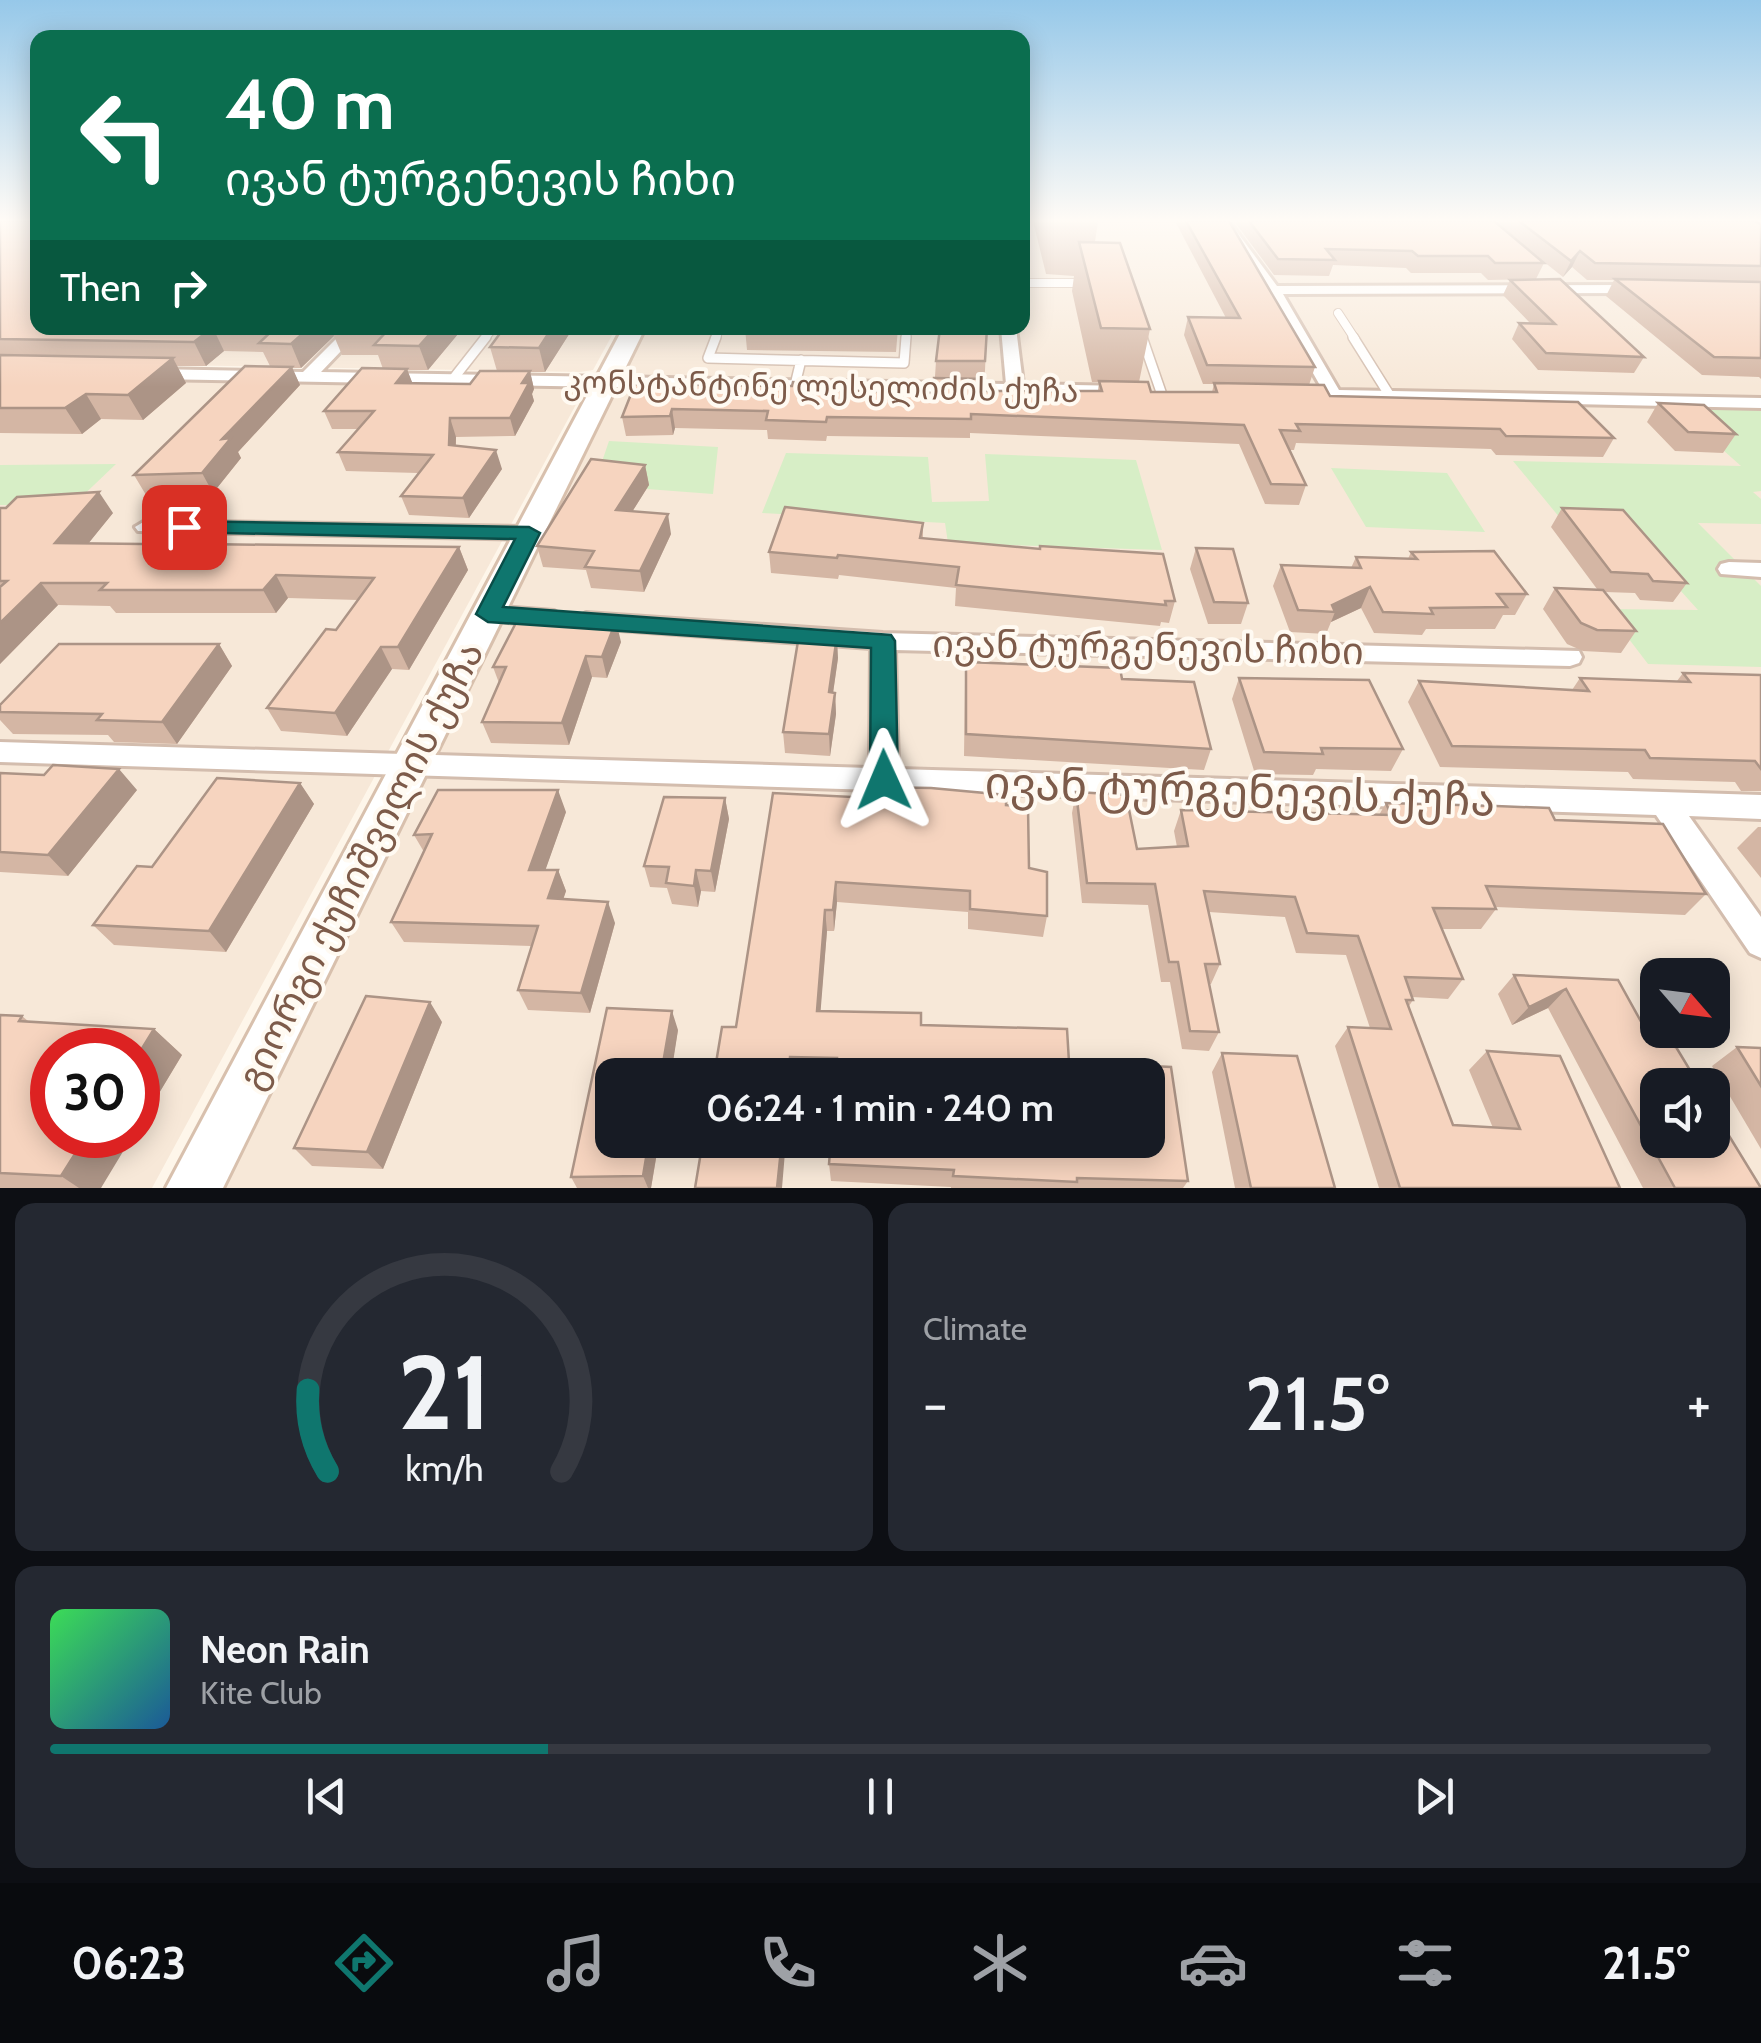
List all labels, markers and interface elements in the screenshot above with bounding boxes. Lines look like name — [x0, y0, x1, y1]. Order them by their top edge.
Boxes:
text: 40 m — [225, 61, 394, 147]
icon: left — [60, 70, 190, 200]
text: ივან ტურგენევის ჩიხი — [225, 152, 736, 206]
icon: right — [161, 260, 216, 315]
text: Then — [60, 264, 141, 311]
street label: კონსტანტინე ლესელიძის ქუჩა — [563, 362, 1079, 411]
pin — [142, 485, 227, 570]
icon: arrive — [157, 500, 212, 555]
street label: ივან ტურგენევის ჩიხი — [932, 620, 1364, 674]
street label: გიორგი ქუჩიშვილის ქუჩა — [227, 634, 493, 1096]
position arrow — [832, 728, 936, 832]
street label: ივან ტურგენევის ქუჩა — [984, 755, 1496, 827]
north arrow — [1640, 958, 1730, 1048]
map controls — [1640, 958, 1730, 1158]
speed limit sign: 30 — [30, 1028, 160, 1158]
button: sound — [1640, 1068, 1730, 1158]
text: 06:24 · 1 min · 240 m — [706, 1084, 1054, 1131]
text: Climate — [923, 1309, 1027, 1348]
text: 21 — [397, 1329, 491, 1455]
text: 21.5° — [1245, 1358, 1389, 1449]
text: − — [923, 1370, 947, 1437]
text: + — [1687, 1370, 1711, 1437]
text: km/h — [405, 1447, 483, 1490]
text: Neon Rain — [200, 1626, 370, 1673]
text: Kite Club — [200, 1673, 322, 1712]
icon: previous — [299, 1769, 354, 1824]
icon: pause — [853, 1769, 908, 1824]
icon: next — [1407, 1769, 1462, 1824]
icon: directions — [329, 1928, 399, 1998]
icon: music — [541, 1928, 611, 1998]
icon: phone — [753, 1928, 823, 1998]
icon: climate — [965, 1928, 1035, 1998]
icon: car — [1178, 1928, 1248, 1998]
icon: filters — [1390, 1928, 1460, 1998]
text: 06:23 — [71, 1936, 186, 1990]
text: 21.5° — [1602, 1936, 1690, 1990]

